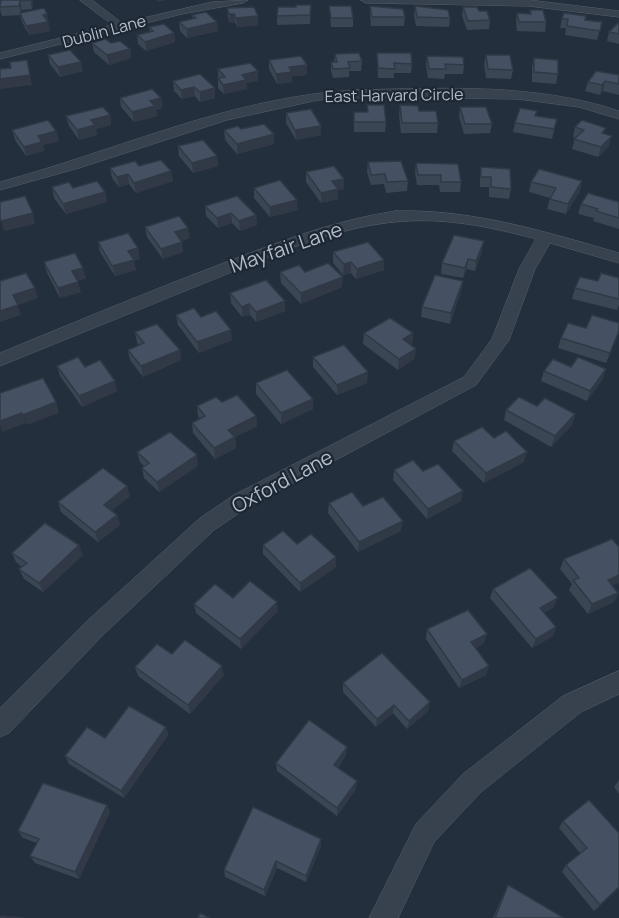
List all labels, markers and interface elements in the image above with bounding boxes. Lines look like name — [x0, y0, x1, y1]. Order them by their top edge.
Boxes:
street label: Dublin Lane — [60, 9, 148, 53]
street label: East Harvard Circle — [324, 83, 464, 107]
street label: Mayfair Lane — [226, 215, 346, 279]
street label: Oxford Lane — [227, 443, 337, 519]

